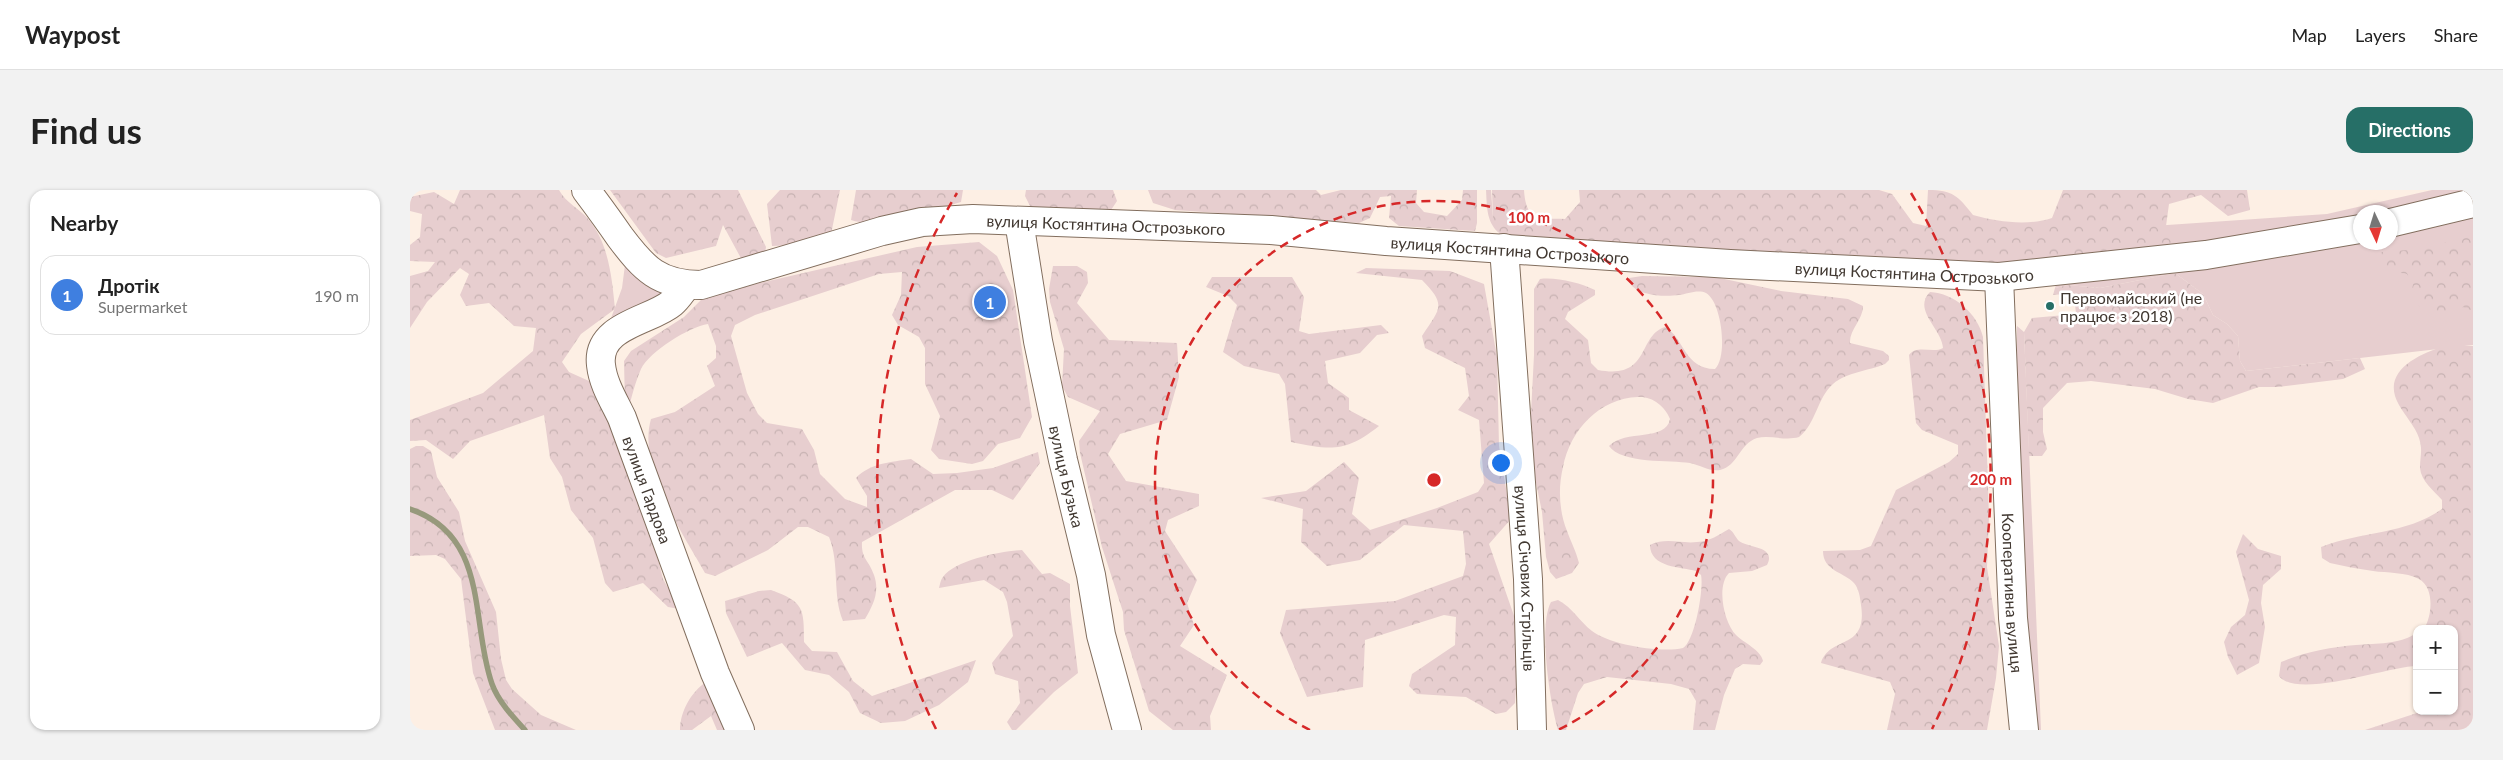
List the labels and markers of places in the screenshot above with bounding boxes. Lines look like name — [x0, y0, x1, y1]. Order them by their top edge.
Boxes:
pin: 1 — [974, 283, 1006, 321]
place label: Первомайський (не працює з 2018) — [2060, 288, 2202, 325]
marker: Первомайський (не працює з 2018) — [2044, 300, 2056, 312]
centre of rings — [1425, 471, 1443, 489]

